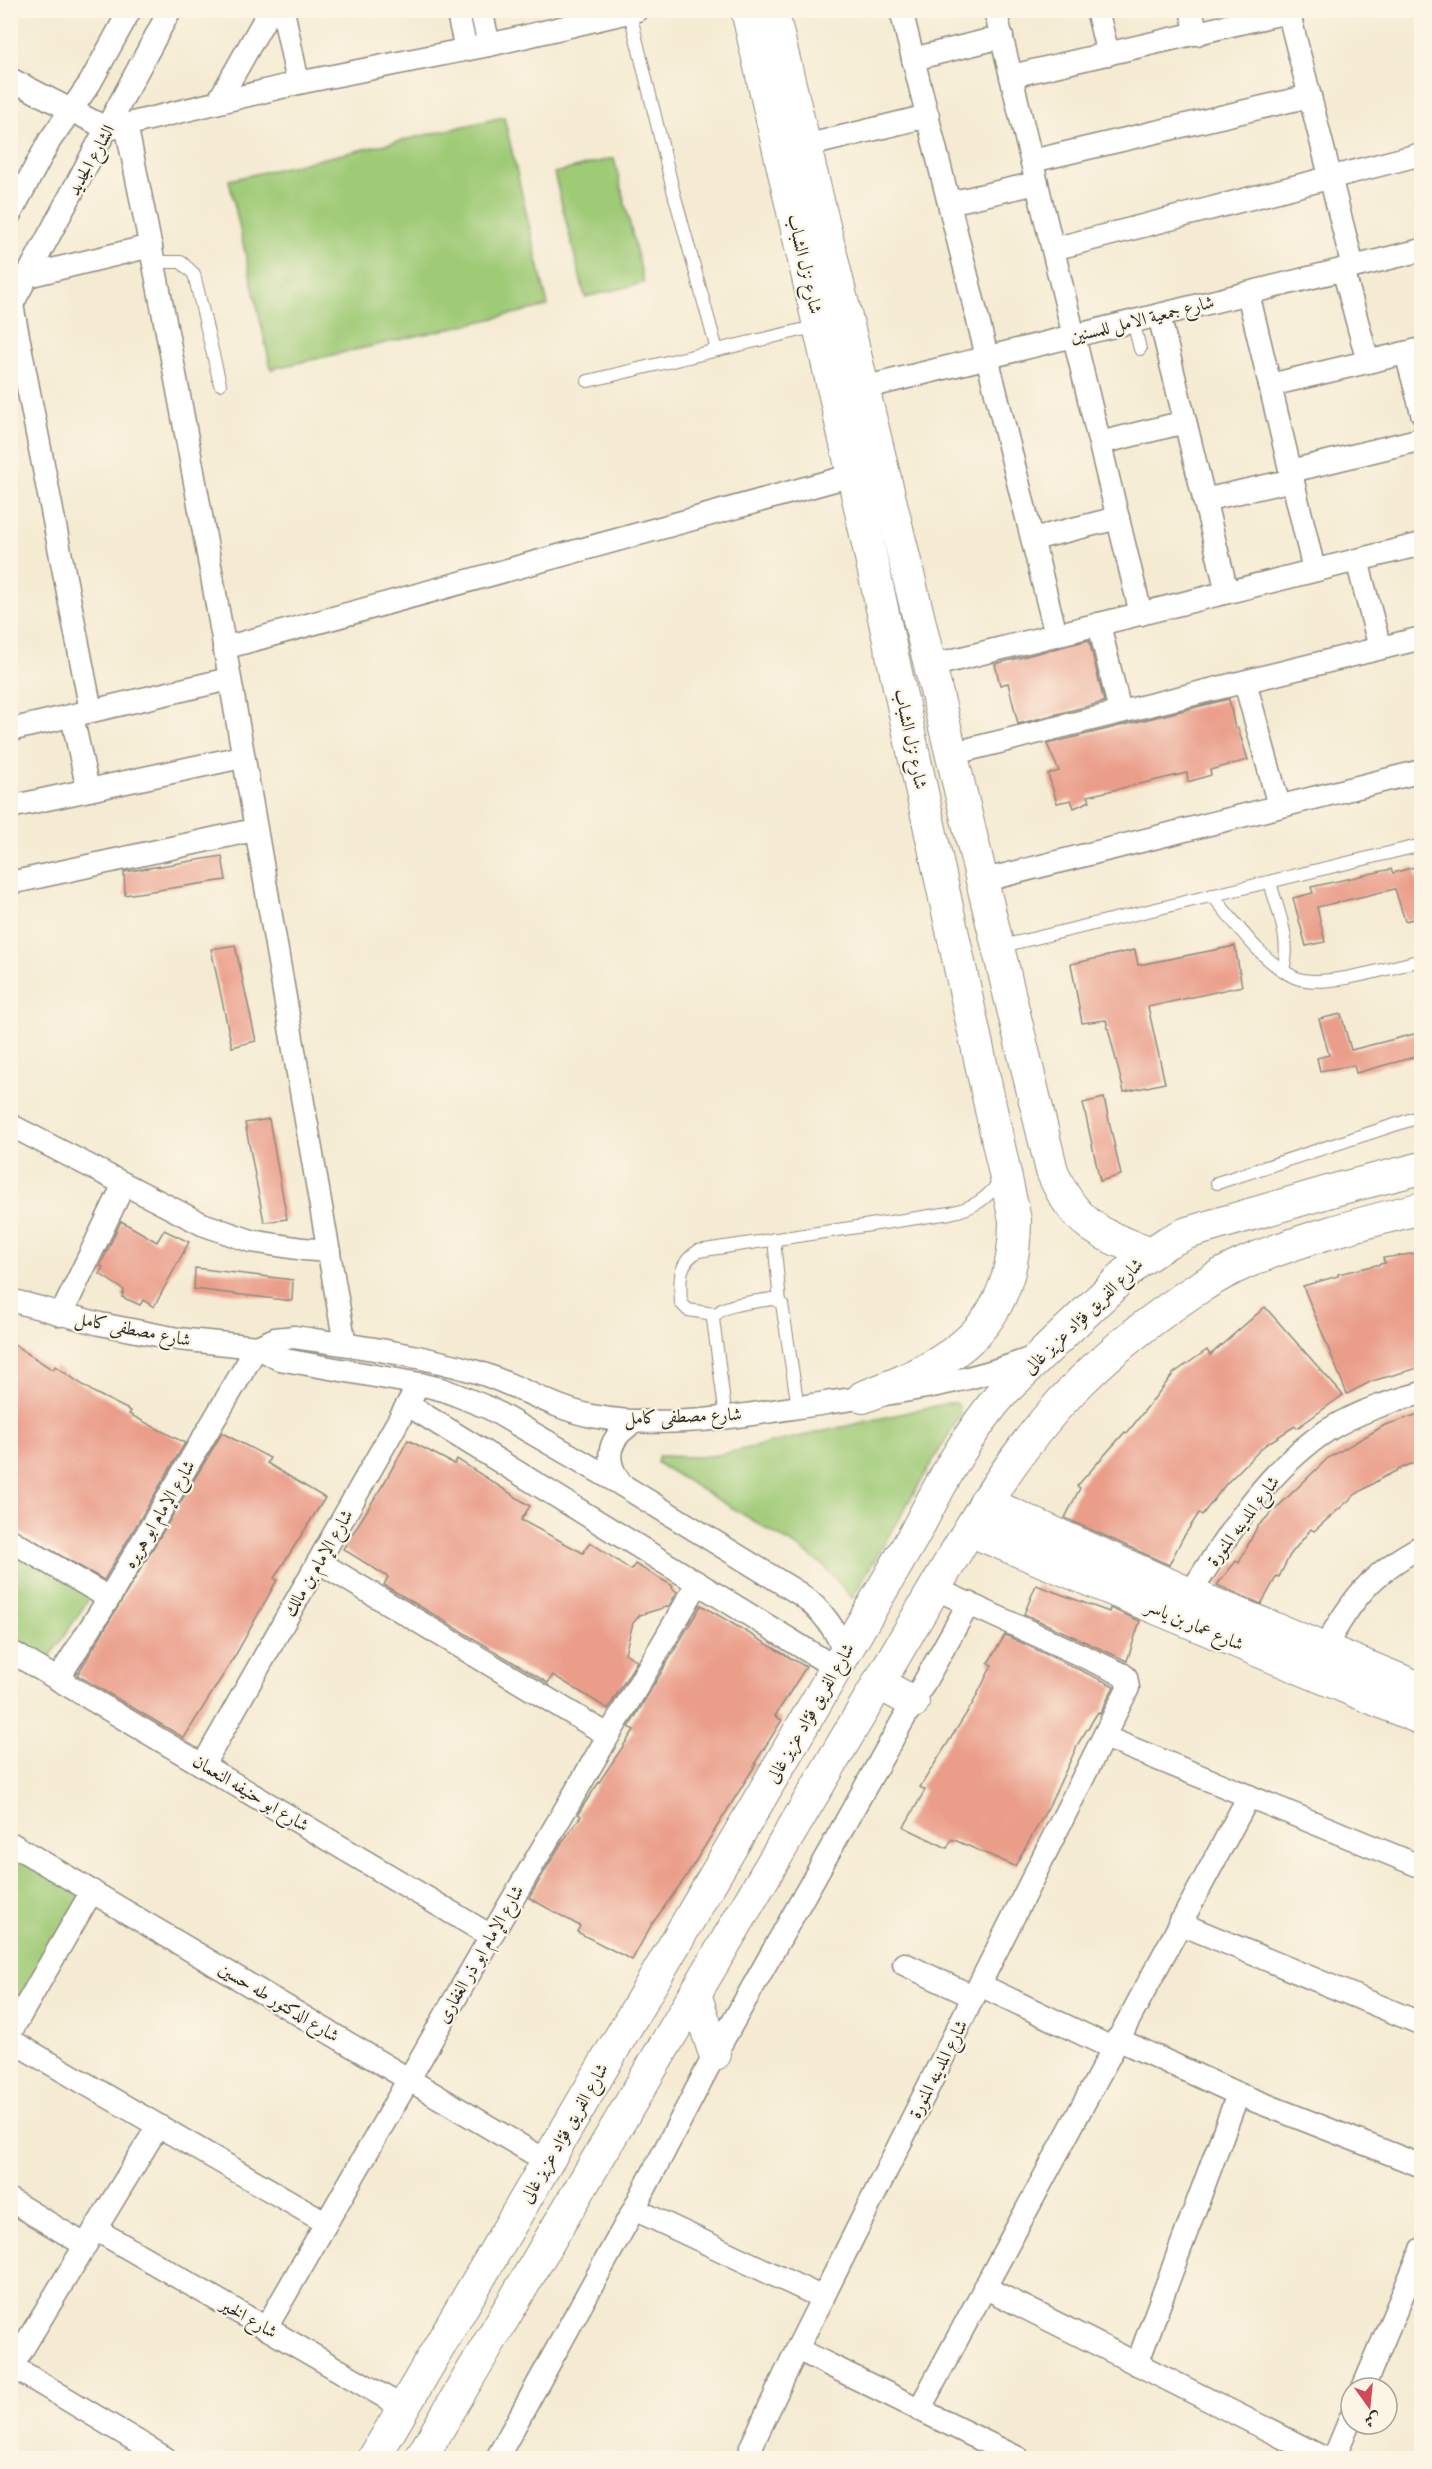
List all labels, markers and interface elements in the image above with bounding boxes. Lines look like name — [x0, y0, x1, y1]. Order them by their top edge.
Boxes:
street label: الشارع الجديد — [63, 121, 123, 201]
street label: شارع نزل الشباب — [779, 212, 826, 317]
street label: شارع جمعية الامل للمسنين — [1068, 291, 1217, 351]
street label: شارع نزل الشباب — [886, 687, 931, 792]
street label: شارع الفريق فؤاد عزيز غالى — [1019, 1254, 1150, 1382]
street label: شارع مصطفى كامل — [72, 1308, 193, 1355]
street label: شارع مصطفى كامل — [624, 1404, 742, 1433]
street label: شارع الإمام ابو هريره — [119, 1457, 204, 1575]
street label: شارع المدينه المنورة — [1203, 1472, 1287, 1573]
street label: شارع الإمام بن مالك — [279, 1506, 362, 1623]
street label: شارع عمار بن ياسر — [1139, 1595, 1247, 1659]
street label: شارع الفريق فؤاد عزيز غالى — [762, 1640, 863, 1789]
street label: شارع ابو حنيفه النعمان — [187, 1751, 312, 1840]
street label: شارع الإمام ابو ذر الغفارى — [432, 1882, 533, 2029]
street label: شارع الدكتور طه حسين — [213, 1958, 343, 2050]
street label: شارع المدينه المنورة — [905, 2017, 976, 2124]
street label: شارع الفريق فؤاد عزيز غالى — [516, 2060, 617, 2209]
street label: شارع الخير — [213, 2293, 281, 2346]
north arrow — [1339, 2376, 1399, 2436]
text: ش — [1363, 2409, 1383, 2431]

